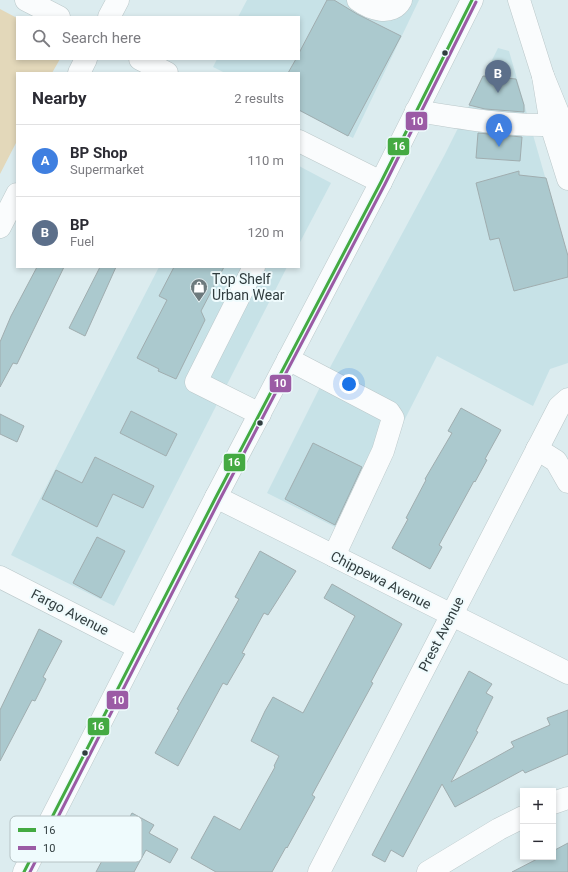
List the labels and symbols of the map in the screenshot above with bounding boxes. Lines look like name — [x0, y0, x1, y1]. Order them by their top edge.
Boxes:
unlabelled marker — [440, 48, 450, 58]
pin: B — [485, 60, 511, 93]
line badge: 10 — [405, 111, 428, 131]
pin: A — [486, 114, 512, 147]
text: 10 — [411, 115, 423, 128]
line badge: 16 — [387, 137, 410, 156]
text: 16 — [393, 140, 405, 153]
place label: Top Shelf Urban Wear — [212, 271, 285, 303]
shop icon: Top Shelf Urban Wear — [189, 277, 209, 302]
line badge: 10 — [269, 374, 292, 393]
your location — [339, 374, 359, 394]
text: 10 — [274, 377, 286, 390]
unlabelled marker — [255, 418, 265, 428]
line badge: 16 — [223, 453, 246, 472]
text: 16 — [228, 456, 240, 469]
street label: Chippewa Avenue — [328, 548, 434, 612]
street label: Fargo Avenue — [29, 586, 111, 638]
street label: Prest Avenue — [415, 594, 467, 674]
line badge: 10 — [106, 690, 129, 710]
text: 10 — [112, 694, 124, 707]
line badge: 16 — [87, 717, 110, 736]
text: 16 — [92, 720, 104, 733]
unlabelled marker — [80, 748, 90, 758]
legend — [10, 816, 142, 862]
text: 16 — [43, 824, 55, 837]
text: 10 — [43, 842, 55, 855]

